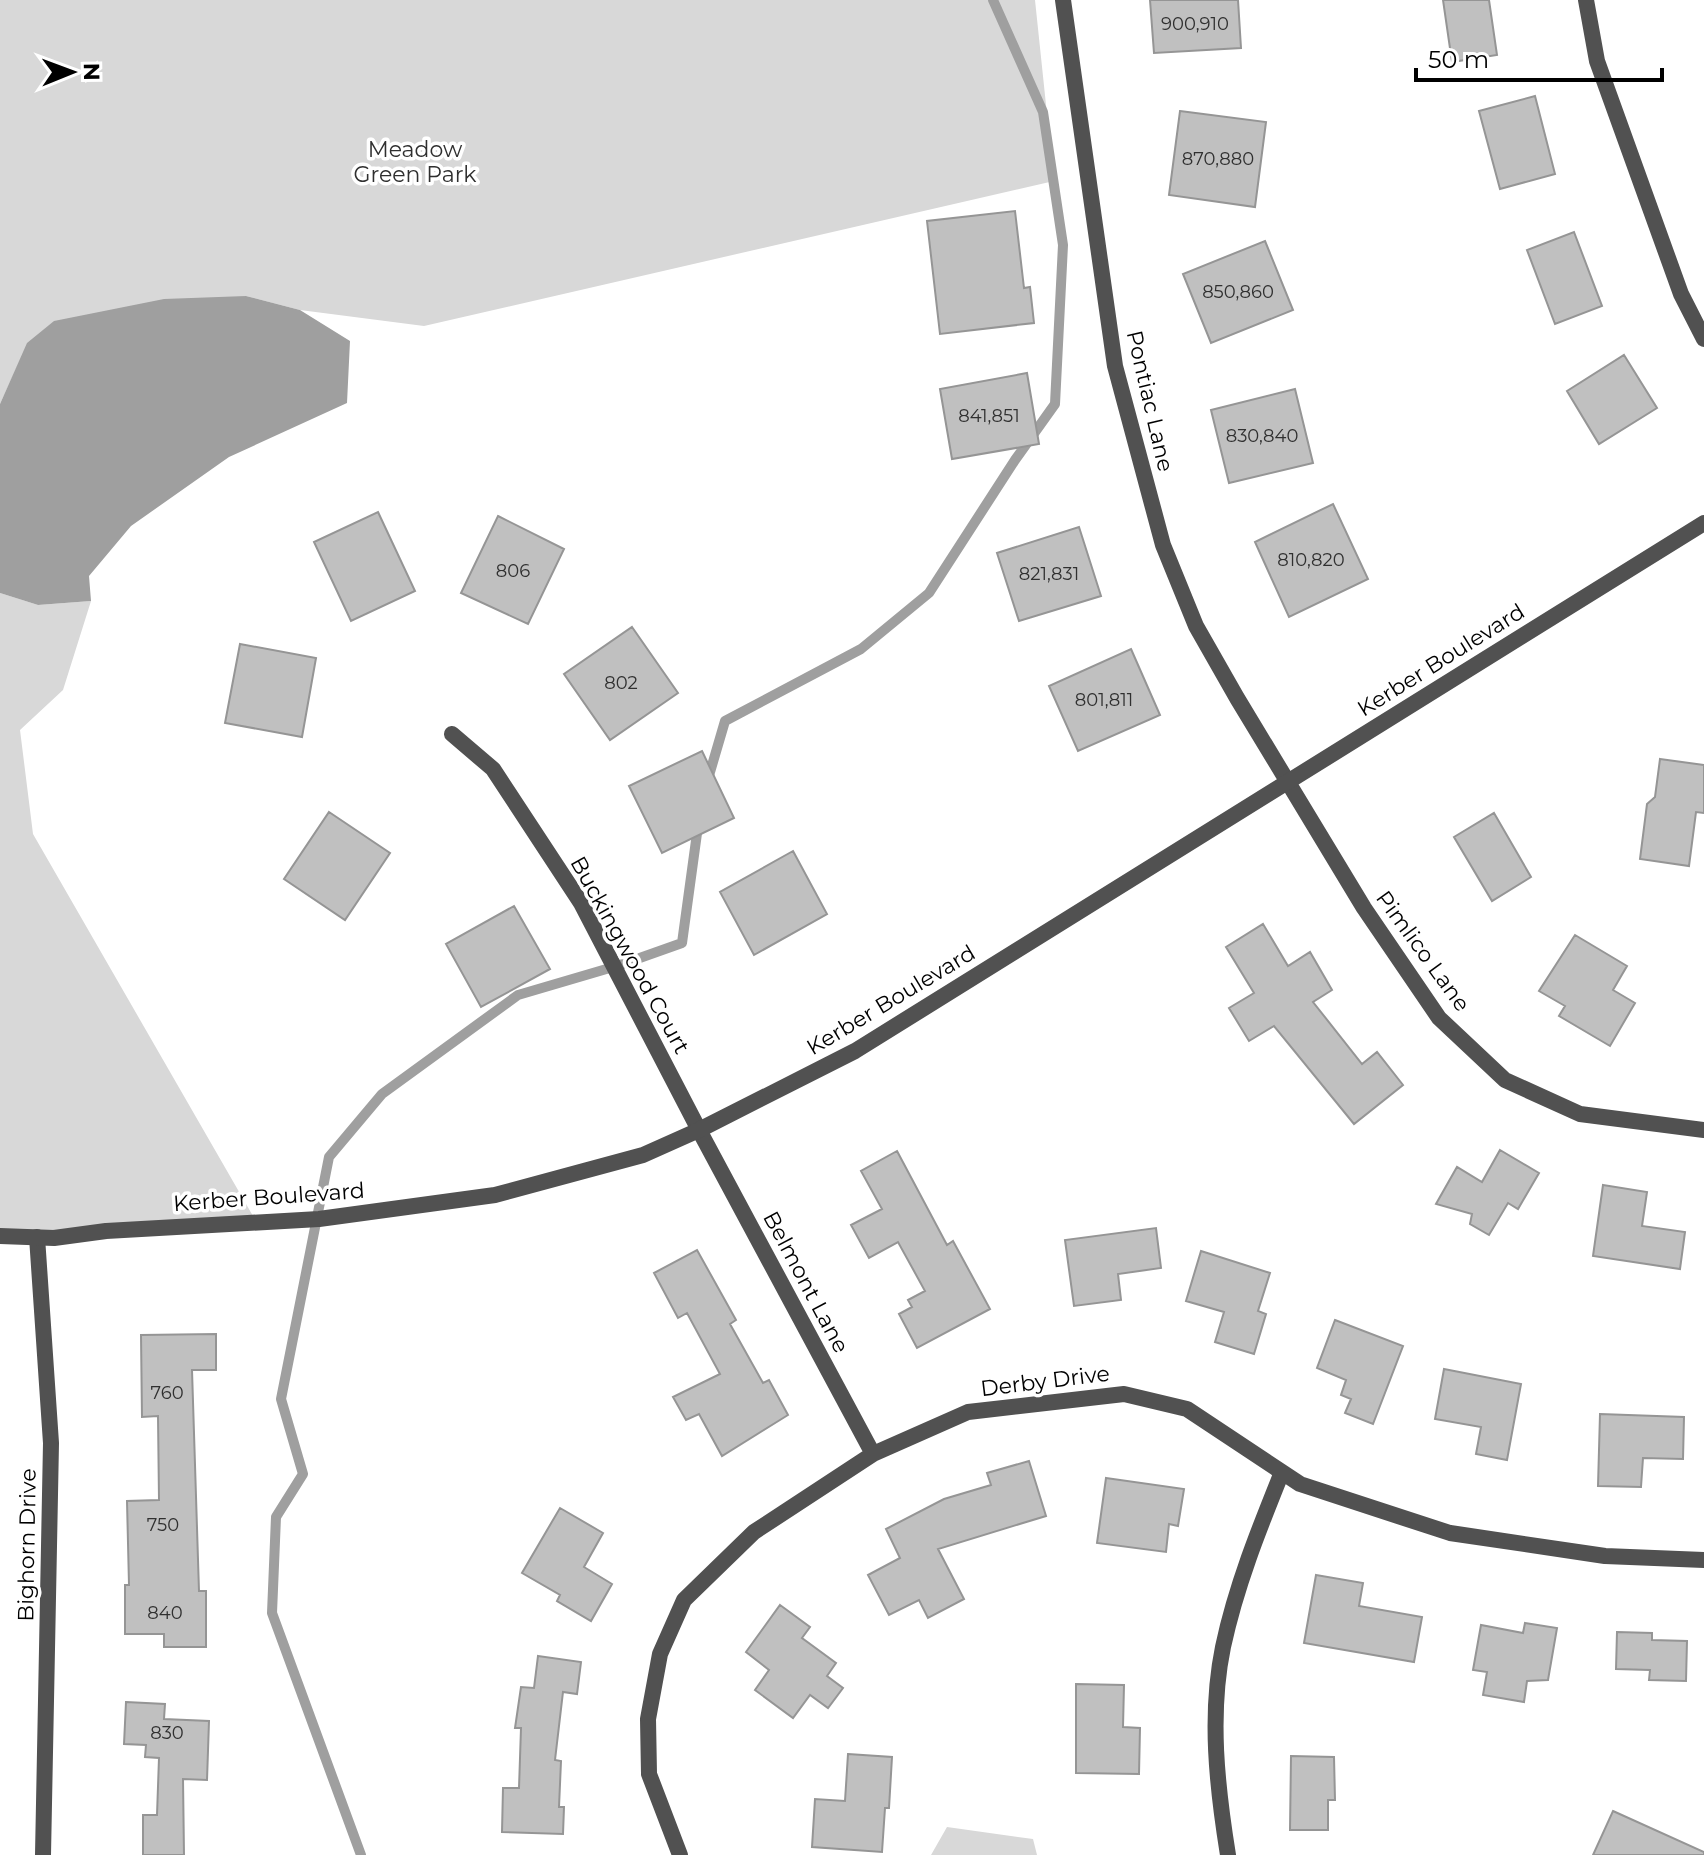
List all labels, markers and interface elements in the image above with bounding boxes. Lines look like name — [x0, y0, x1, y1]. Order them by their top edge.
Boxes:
house number: 900,910 — [1161, 13, 1229, 35]
north arrow — [32, 32, 112, 112]
scale bar — [1416, 32, 1662, 82]
text: 50 m — [1428, 45, 1489, 74]
text: N — [78, 63, 105, 81]
park label: Meadow Green Park — [353, 136, 477, 188]
house number: 870,880 — [1182, 148, 1254, 170]
house number: 850,860 — [1202, 281, 1274, 303]
street label: Pontiac Lane — [1121, 328, 1179, 474]
house number: 841,851 — [958, 405, 1020, 427]
house number: 830,840 — [1226, 425, 1298, 447]
house number: 810,820 — [1277, 549, 1345, 571]
house number: 806 — [496, 560, 530, 582]
house number: 821,831 — [1019, 563, 1079, 585]
street label: Kerber Boulevard — [1352, 598, 1530, 722]
house number: 802 — [604, 672, 638, 694]
house number: 801,811 — [1075, 689, 1133, 711]
street label: Buckingwood Court — [564, 852, 696, 1059]
street label: Pimlico Lane — [1370, 885, 1476, 1017]
street label: Kerber Boulevard — [802, 939, 980, 1061]
street label: Kerber Boulevard — [172, 1177, 366, 1217]
street label: Belmont Lane — [757, 1207, 855, 1357]
street label: Derby Drive — [979, 1360, 1111, 1402]
house number: 760 — [150, 1382, 184, 1404]
street label: Bighorn Drive — [12, 1468, 42, 1622]
house number: 750 — [147, 1514, 179, 1536]
house number: 840 — [147, 1602, 183, 1624]
house number: 830 — [150, 1722, 184, 1744]

